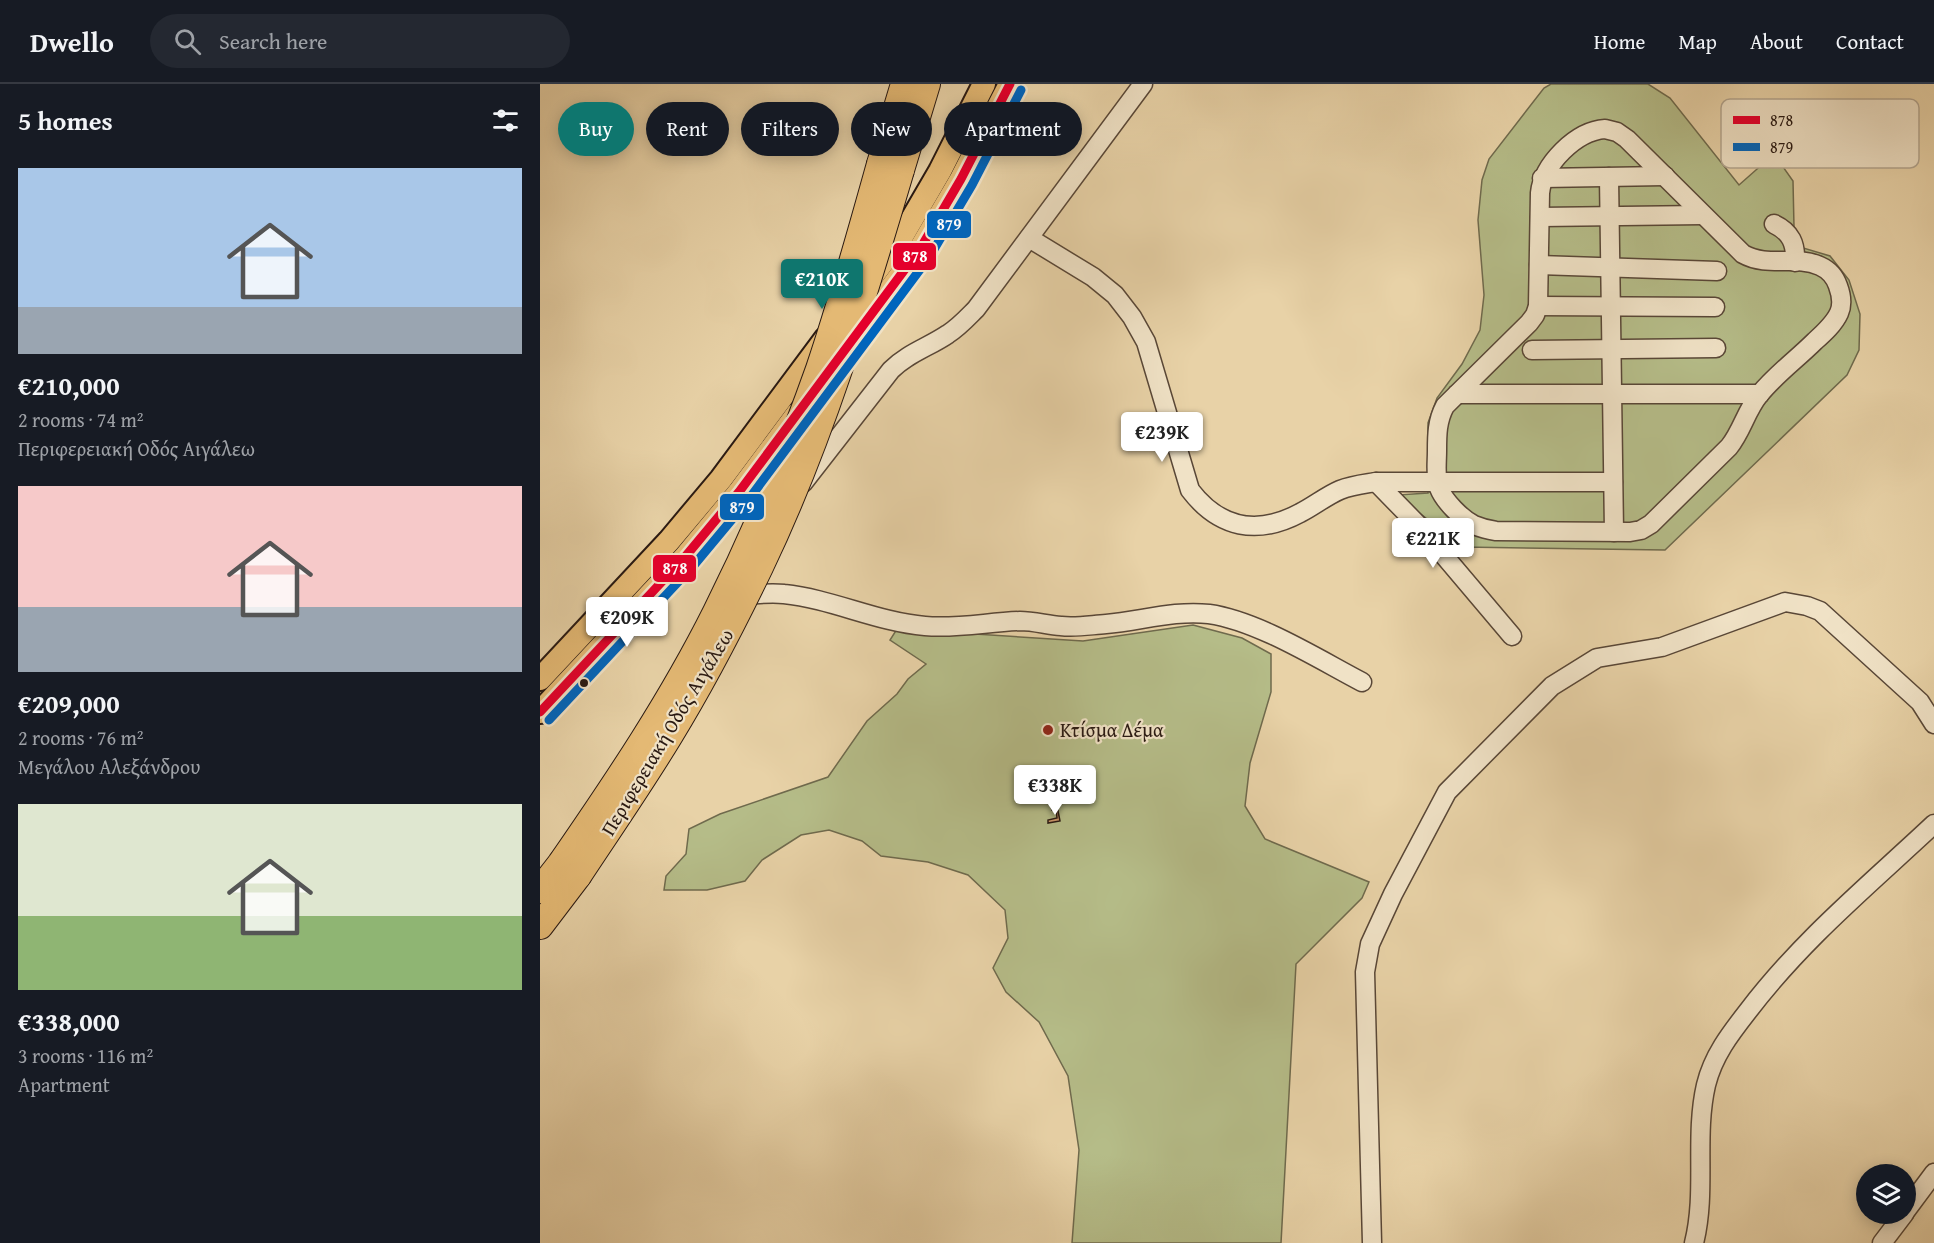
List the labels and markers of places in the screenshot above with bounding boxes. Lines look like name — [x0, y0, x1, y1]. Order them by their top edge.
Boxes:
pin: €210K — [780, 259, 864, 310]
pin: €239K — [1120, 412, 1204, 463]
pin: €221K — [1391, 518, 1475, 569]
pin: €209K — [585, 597, 669, 648]
unlabelled marker — [578, 677, 590, 689]
place label: Κτίσμα Δέμα — [1060, 715, 1164, 744]
marker: Κτίσμα Δέμα — [1041, 723, 1055, 737]
pin: €338K — [1013, 765, 1097, 816]

